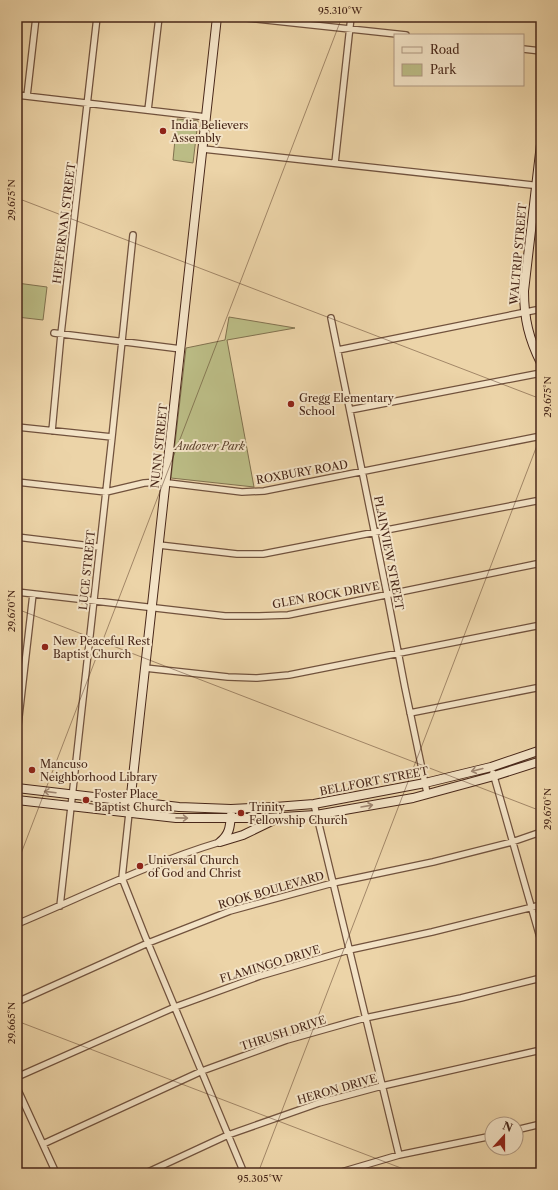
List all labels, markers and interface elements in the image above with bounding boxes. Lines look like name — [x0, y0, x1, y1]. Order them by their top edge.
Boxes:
text: 95.310°W — [318, 4, 363, 17]
legend — [394, 34, 524, 86]
text: Road — [430, 42, 460, 57]
text: Park — [430, 62, 457, 77]
place label: India Believers Assembly — [170, 118, 249, 145]
marker: India Believers Assembly — [158, 126, 168, 136]
street label: HEFFERNAN STREET — [50, 161, 78, 285]
text: 29.675°N — [5, 179, 18, 221]
street label: WALTRIP STREET — [506, 202, 529, 306]
text: 29.675°N — [541, 376, 554, 418]
place label: Gregg Elementary School — [299, 391, 395, 418]
marker: Gregg Elementary School — [286, 399, 296, 409]
street label: NUNN STREET — [148, 402, 170, 489]
park label: Andover Park — [173, 439, 245, 453]
street label: ROXBURY ROAD — [255, 457, 349, 487]
street label: PLAINVIEW STREET — [371, 495, 407, 612]
street label: LUCE STREET — [76, 528, 98, 611]
street label: GLEN ROCK DRIVE — [271, 579, 381, 611]
text: 29.670°N — [5, 590, 18, 632]
place label: New Peaceful Rest Baptist Church — [53, 634, 150, 661]
marker: New Peaceful Rest Baptist Church — [40, 642, 50, 652]
place label: Mancuso Neighborhood Library — [40, 757, 158, 784]
street label: BELLFORT STREET — [318, 763, 430, 798]
marker: Mancuso Neighborhood Library — [27, 765, 37, 775]
one-way arrow — [471, 767, 484, 774]
place label: Foster Place Baptist Church — [94, 787, 172, 814]
one-way arrow — [44, 788, 57, 796]
text: 29.670°N — [541, 788, 554, 830]
marker: Foster Place Baptist Church — [81, 795, 91, 805]
place label: Trinity Fellowship Church — [249, 800, 348, 827]
one-way arrow — [360, 801, 373, 809]
marker: Trinity Fellowship Church — [236, 808, 246, 818]
one-way arrow — [175, 814, 188, 822]
place label: Universal Church of God and Christ — [148, 853, 241, 880]
marker: Universal Church of God and Christ — [135, 861, 145, 871]
street label: ROOK BOULEVARD — [216, 868, 326, 912]
street label: FLAMINGO DRIVE — [218, 942, 322, 986]
text: 29.665°N — [5, 1002, 18, 1044]
street label: THRUSH DRIVE — [238, 1012, 328, 1053]
street label: HERON DRIVE — [295, 1071, 379, 1107]
north arrow — [484, 1116, 524, 1156]
text: N — [501, 1118, 515, 1135]
text: 95.305°W — [237, 1172, 284, 1185]

